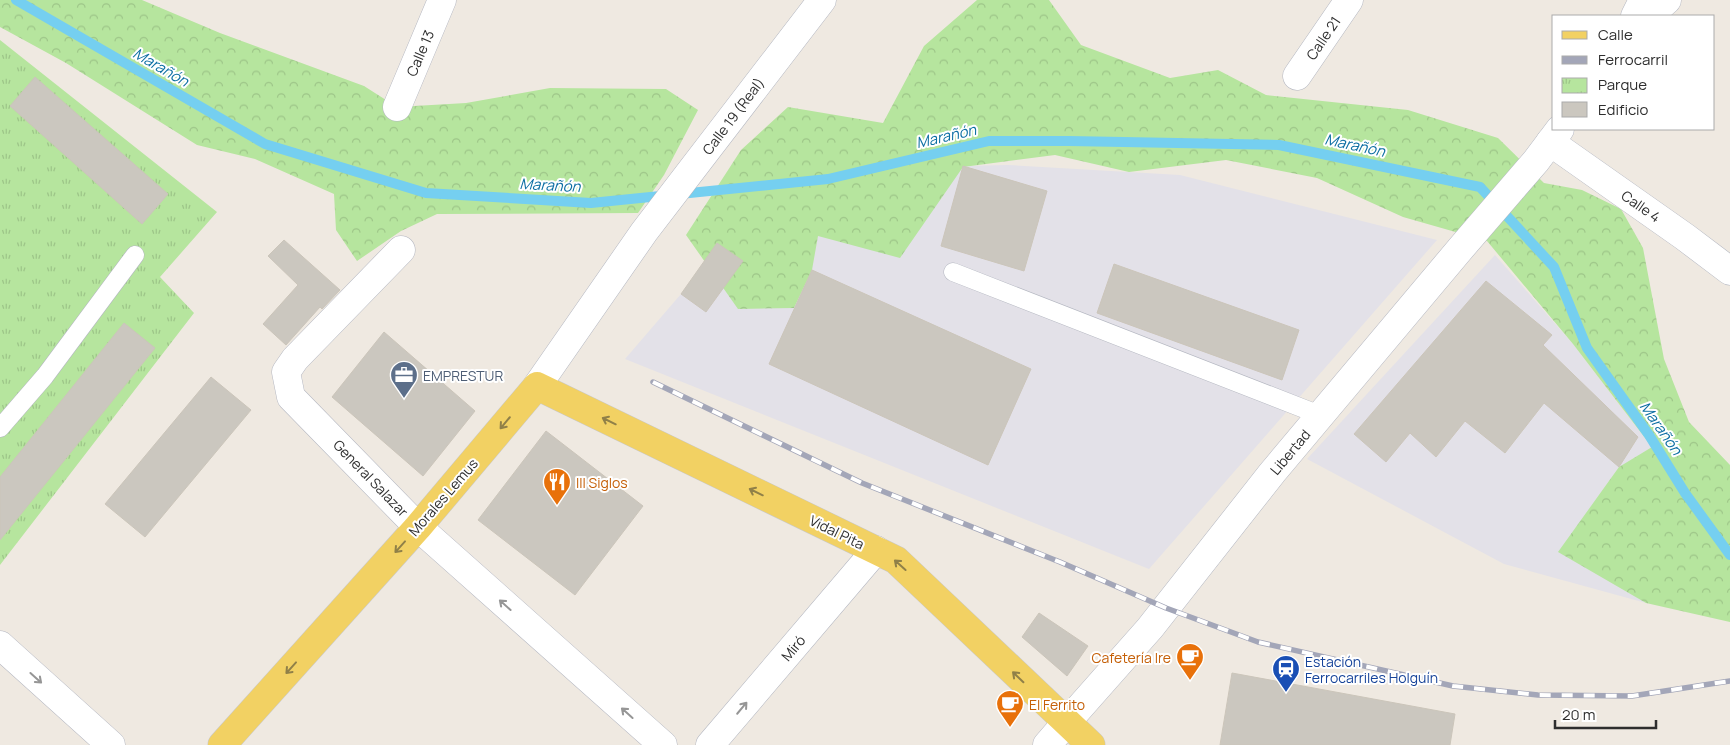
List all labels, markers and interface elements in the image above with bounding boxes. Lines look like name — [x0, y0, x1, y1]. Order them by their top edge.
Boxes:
street label: Calle 21 — [1301, 12, 1345, 64]
legend — [1552, 15, 1715, 130]
text: Calle — [1598, 24, 1633, 45]
street label: Calle 13 — [402, 27, 438, 79]
water label: Marañón — [129, 43, 194, 92]
text: Ferrocarril — [1598, 49, 1668, 70]
street label: Calle 19 (Real) — [698, 74, 768, 158]
text: Parque — [1598, 74, 1647, 95]
text: Edificio — [1598, 99, 1649, 120]
water label: Marañón — [914, 119, 979, 153]
water label: Marañón — [1323, 128, 1388, 162]
water label: Marañón — [519, 173, 582, 197]
street label: Calle 4 — [1618, 186, 1664, 226]
office icon: EMPRESTUR — [389, 360, 419, 399]
place label: EMPRESTUR — [423, 366, 503, 385]
water label: Marañón — [1635, 397, 1688, 460]
one-way arrow — [602, 416, 617, 426]
one-way arrow — [500, 417, 511, 430]
street label: Libertad — [1265, 425, 1315, 479]
street label: General Salazar — [329, 435, 413, 521]
street label: Morales Lemus — [404, 454, 482, 540]
restaurant icon: III Siglos — [542, 467, 572, 506]
place label: III Siglos — [576, 473, 628, 492]
one-way arrow — [749, 487, 764, 496]
street label: Vidal Pita — [806, 511, 868, 553]
one-way arrow — [394, 540, 405, 553]
one-way arrow — [894, 559, 907, 571]
one-way arrow — [499, 599, 512, 610]
street label: Miró — [777, 631, 809, 665]
cafe icon: Cafetería Ire — [1175, 642, 1205, 681]
place label: Cafetería Ire — [1092, 648, 1171, 667]
place label: Estación Ferrocarriles Holguín — [1305, 652, 1438, 687]
station icon: Estación Ferrocarriles Holguín — [1271, 654, 1301, 693]
one-way arrow — [285, 661, 297, 674]
one-way arrow — [1012, 671, 1025, 683]
one-way arrow — [30, 672, 43, 683]
cafe icon: El Ferrito — [995, 689, 1025, 728]
place label: El Ferrito — [1029, 695, 1085, 714]
scale bar — [1555, 698, 1656, 730]
one-way arrow — [736, 702, 747, 715]
text: 20 m — [1562, 704, 1595, 725]
one-way arrow — [620, 707, 633, 718]

